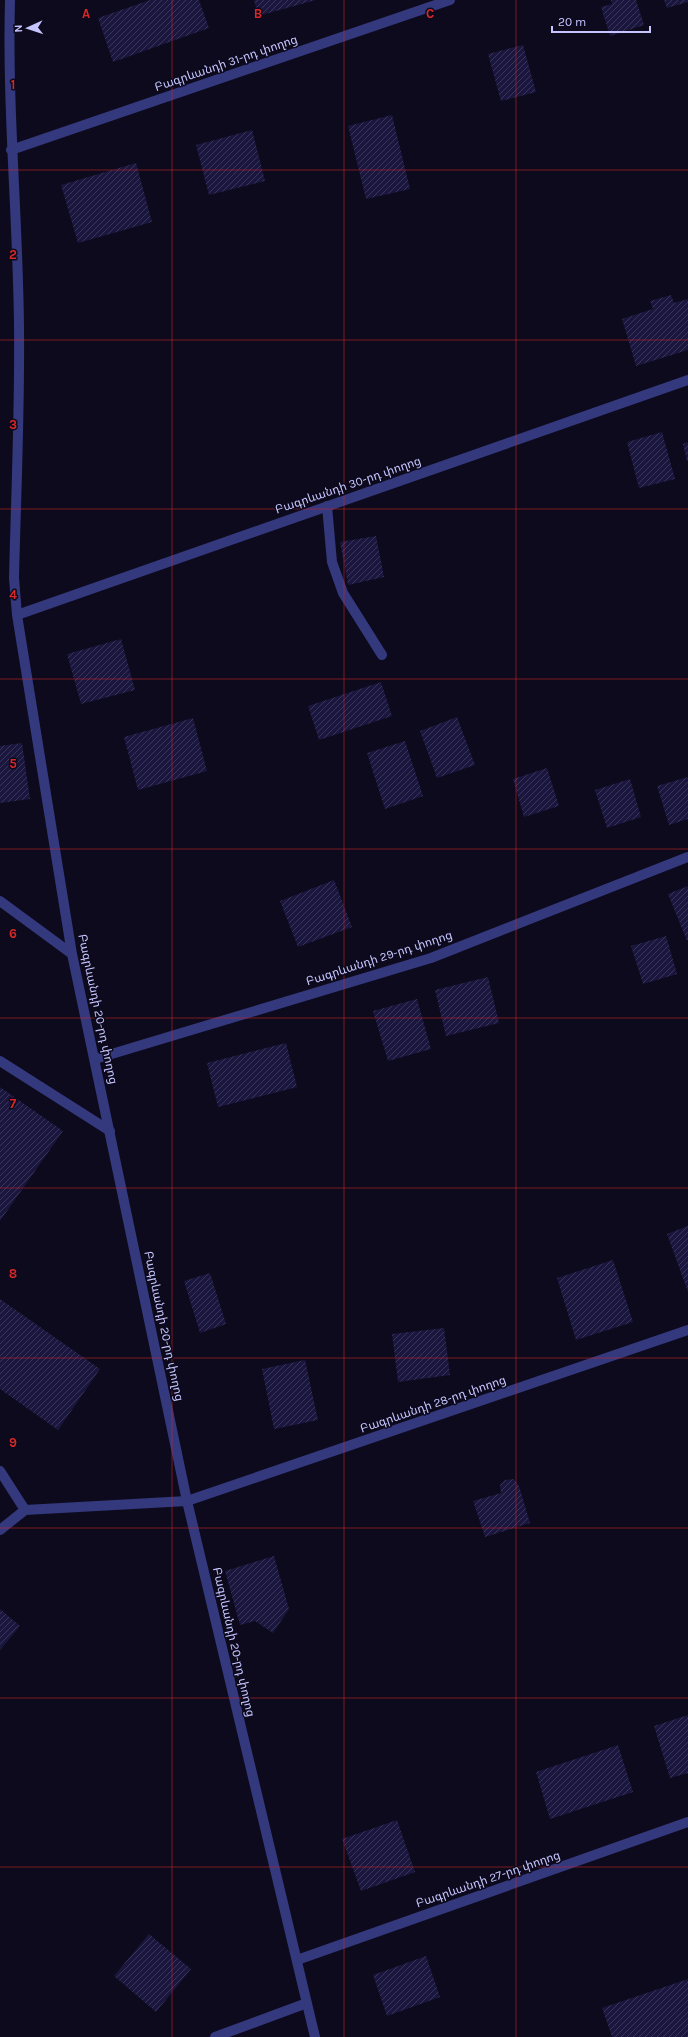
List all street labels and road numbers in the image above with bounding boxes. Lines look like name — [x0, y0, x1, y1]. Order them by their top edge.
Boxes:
street label: Բագրևանդի 31-րդ փողոց — [153, 32, 299, 94]
street label: Բագրևանդի 30-րդ փողոց — [273, 453, 423, 517]
street label: Բագրևանդի 29-րդ փողոց — [304, 928, 454, 988]
street label: Բագրևանդի 20-րդ փողոց — [75, 933, 121, 1085]
street label: Բագրևանդի 20-րդ փողոց — [141, 1250, 187, 1402]
street label: Բագրևանդի 28-րդ փողոց — [358, 1372, 508, 1436]
street label: Բագրևանդի 20-րդ փողոց — [210, 1566, 258, 1718]
street label: Բագրևանդի 27-րդ փողոց — [414, 1848, 562, 1910]

